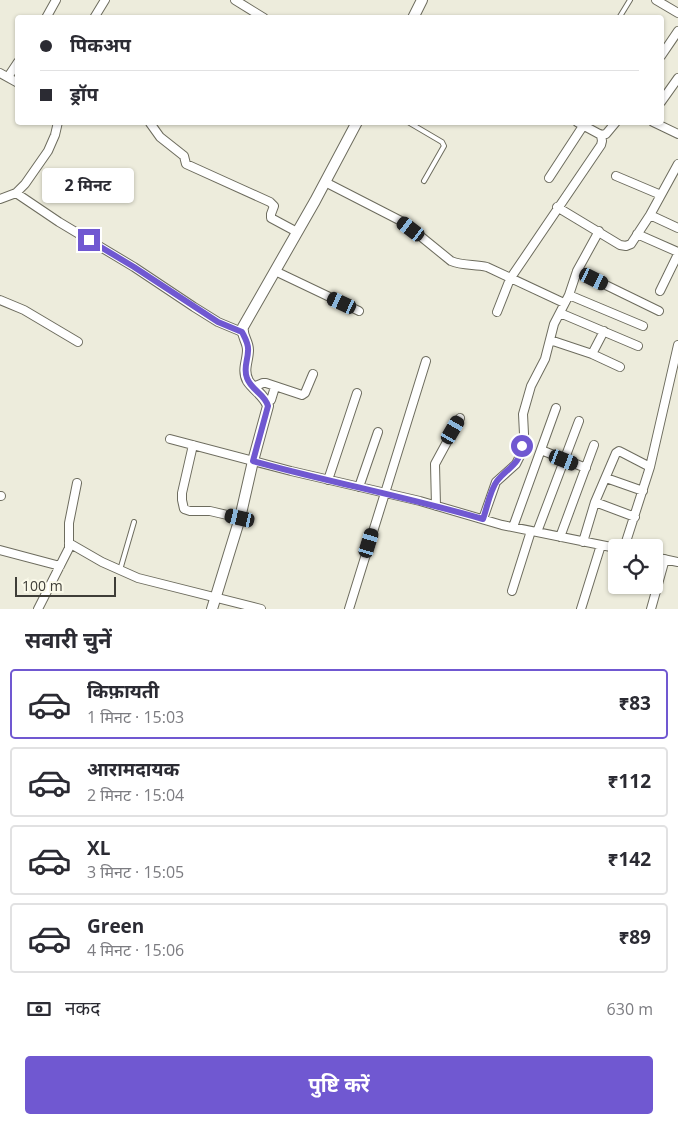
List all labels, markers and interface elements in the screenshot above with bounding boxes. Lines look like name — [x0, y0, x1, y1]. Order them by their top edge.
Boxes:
text: पिकअप — [70, 32, 131, 58]
text: ड्रॉप — [70, 81, 98, 107]
callout: 2 मिनट — [43, 168, 135, 202]
text: 2 मिनट — [65, 174, 111, 196]
car — [394, 214, 427, 244]
route end — [78, 229, 100, 251]
car — [577, 266, 610, 292]
car — [325, 290, 358, 316]
car — [439, 413, 466, 447]
route start — [511, 435, 533, 457]
car — [547, 448, 580, 472]
car — [223, 507, 256, 529]
car — [357, 526, 380, 560]
map controls — [608, 539, 663, 594]
button: locate — [608, 539, 663, 594]
scale bar — [15, 574, 116, 597]
text: 100 m — [22, 576, 63, 595]
text: सवारी चुनें — [25, 624, 112, 654]
text: किफ़ायती — [87, 678, 159, 704]
icon: car — [27, 682, 72, 727]
text: ₹83 — [618, 690, 651, 716]
text: 1 मिनट · 15:03 — [87, 706, 184, 728]
text: आरामदायक — [87, 756, 179, 782]
icon: car — [27, 760, 72, 805]
text: ₹112 — [608, 768, 651, 794]
text: 2 मिनट · 15:04 — [87, 784, 184, 806]
text: XL — [87, 835, 110, 861]
icon: car — [27, 838, 72, 883]
text: ₹142 — [608, 846, 651, 872]
text: 3 मिनट · 15:05 — [87, 861, 184, 883]
text: Green — [87, 913, 144, 939]
icon: car — [27, 916, 72, 961]
text: ₹89 — [618, 924, 651, 950]
text: 4 मिनट · 15:06 — [87, 939, 184, 961]
icon: cash — [25, 995, 53, 1023]
text: नकद — [65, 995, 100, 1021]
text: 630 m — [607, 998, 653, 1020]
button: पुष्टि करें — [25, 1056, 653, 1114]

